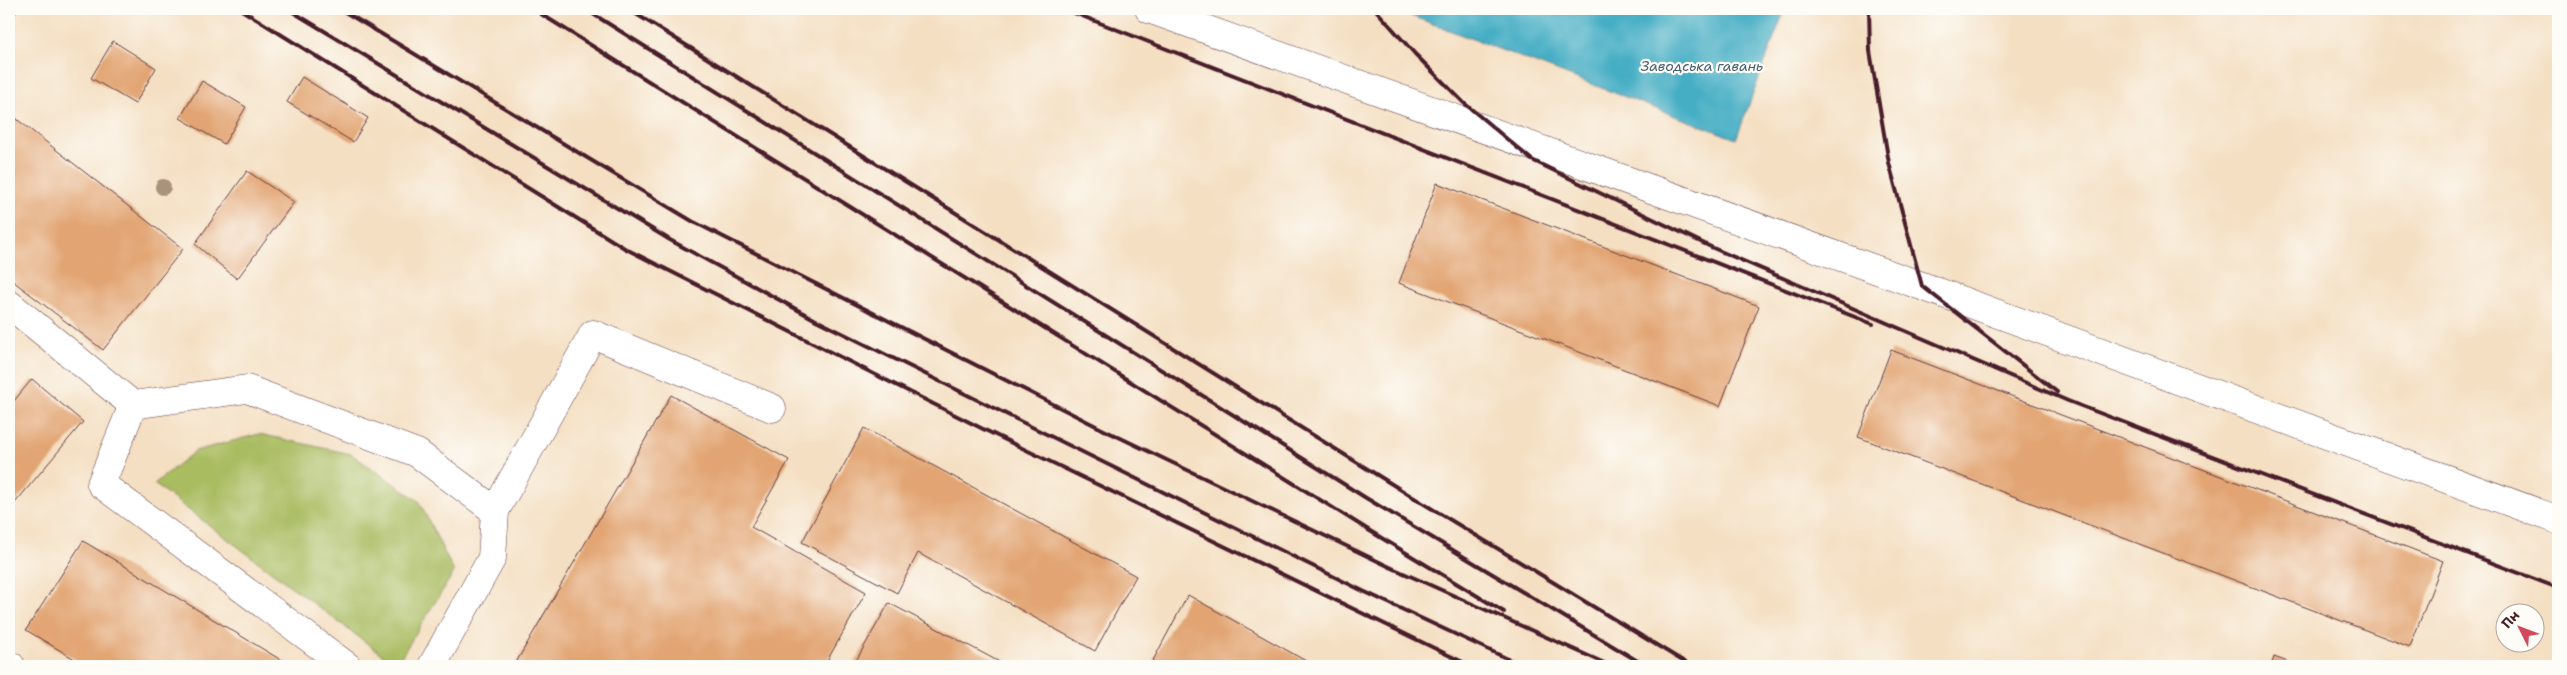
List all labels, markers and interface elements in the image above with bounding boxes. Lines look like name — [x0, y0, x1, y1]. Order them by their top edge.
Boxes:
water label: Заводська гавань — [1641, 57, 1763, 75]
north arrow — [2494, 602, 2544, 652]
text: Пн — [2497, 606, 2523, 632]

